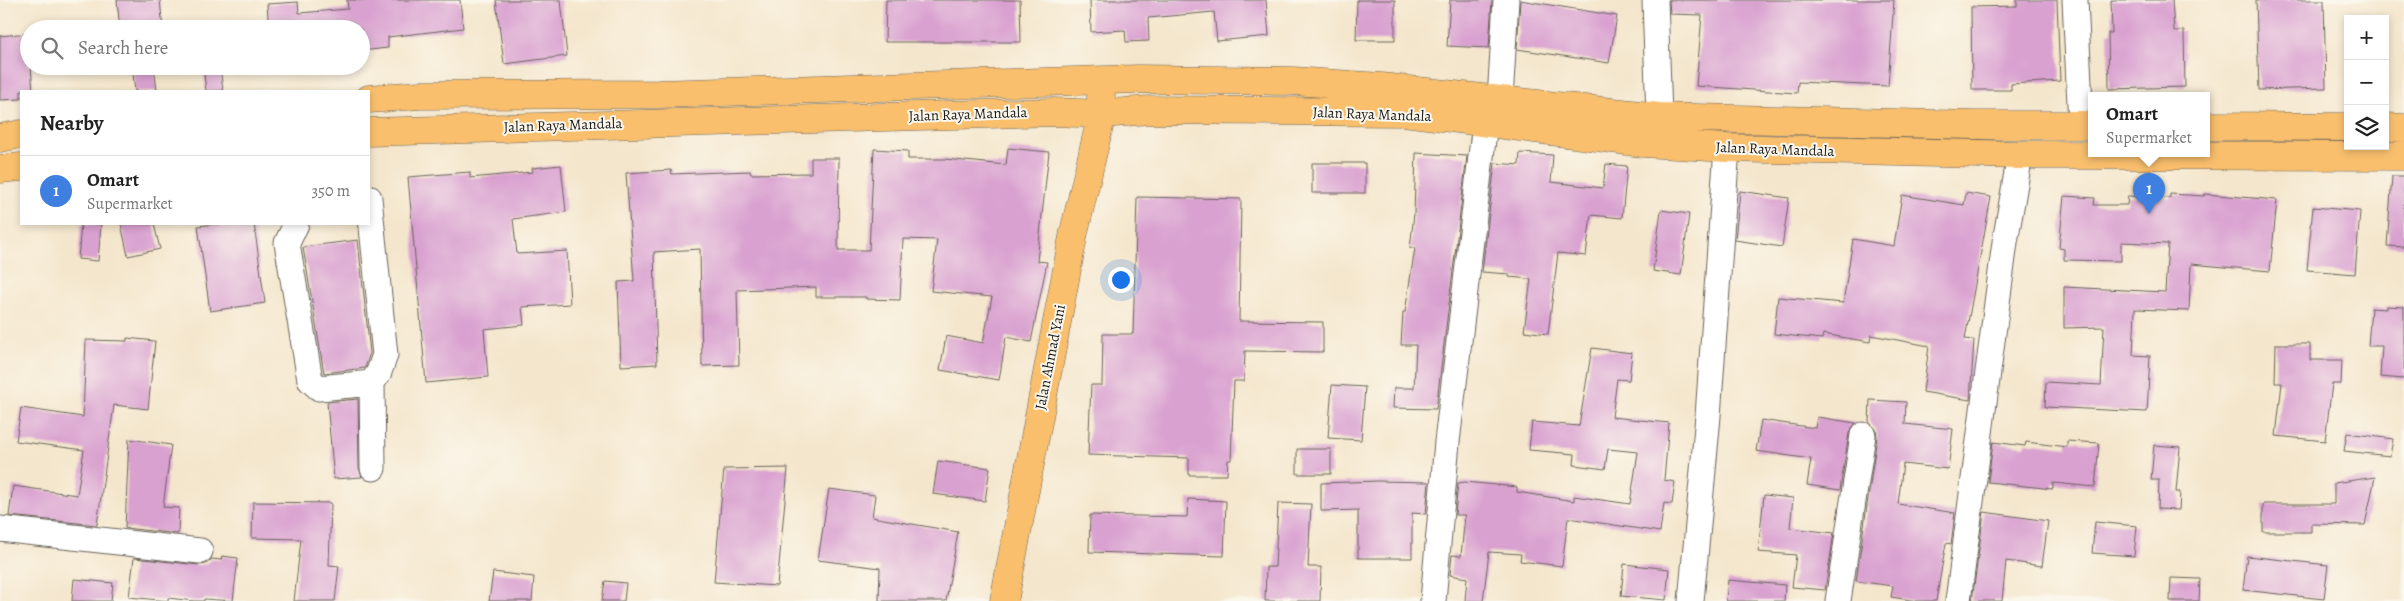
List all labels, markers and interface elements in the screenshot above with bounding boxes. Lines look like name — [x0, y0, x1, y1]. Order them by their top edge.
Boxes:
map controls — [2344, 15, 2389, 150]
button: + — [2344, 15, 2389, 60]
search box — [20, 20, 370, 75]
icon: search — [38, 34, 66, 62]
text: Search here — [78, 35, 168, 61]
button: − — [2344, 60, 2389, 105]
popup — [2088, 92, 2210, 157]
text: Omart — [2106, 101, 2158, 127]
street label: Jalan Raya Mandala — [908, 102, 1028, 126]
street label: Jalan Raya Mandala — [1312, 102, 1432, 126]
button: layers — [2344, 105, 2389, 150]
text: Nearby — [40, 109, 103, 137]
street label: Jalan Raya Mandala — [503, 113, 623, 137]
text: Supermarket — [2106, 127, 2192, 149]
street label: Jalan Raya Mandala — [1715, 137, 1835, 161]
text: Omart — [87, 167, 139, 193]
pin: 1 — [2133, 173, 2165, 214]
text: 1 — [53, 180, 59, 202]
text: 350 m — [311, 180, 350, 202]
text: Supermarket — [87, 193, 173, 215]
your location — [1108, 267, 1134, 293]
street label: Jalan Ahmad Yani — [1030, 303, 1070, 411]

